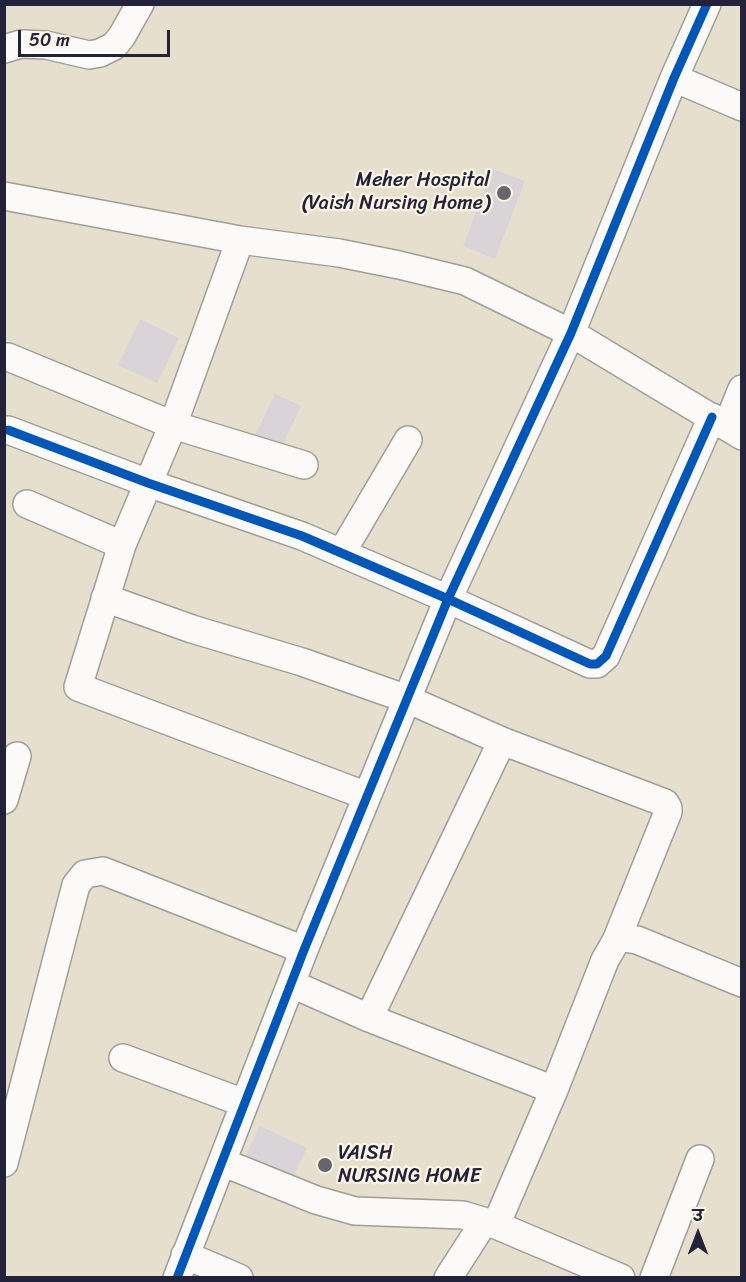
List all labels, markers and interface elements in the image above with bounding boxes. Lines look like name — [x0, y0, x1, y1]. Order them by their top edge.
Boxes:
scale bar — [21, 18, 172, 56]
text: 50 m — [29, 24, 70, 56]
place label: Meher Hospital (Vaish Nursing Home) — [301, 169, 490, 216]
marker: Meher Hospital (Vaish Nursing Home) — [495, 184, 513, 202]
place label: VAISH NURSING HOME — [338, 1142, 481, 1189]
marker: VAISH NURSING HOME — [316, 1156, 334, 1174]
text: उ — [693, 1201, 703, 1230]
north arrow — [668, 1204, 728, 1264]

